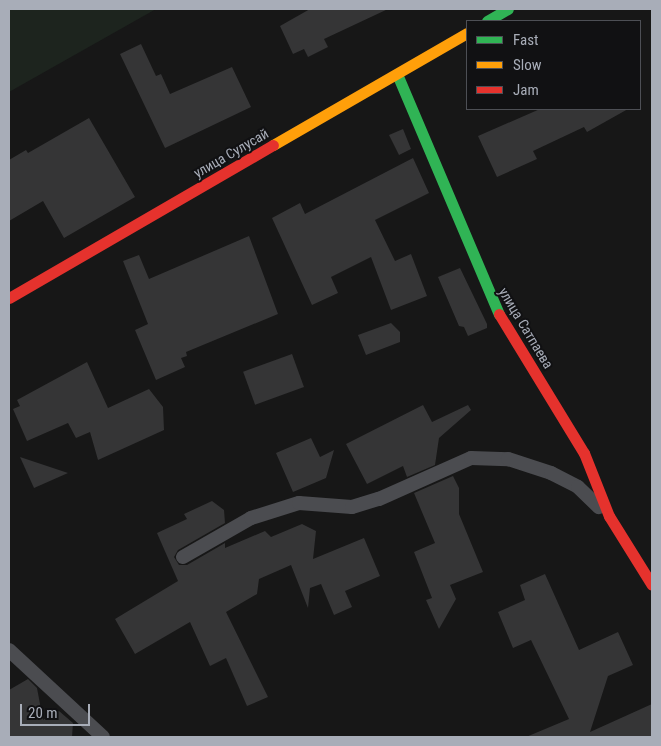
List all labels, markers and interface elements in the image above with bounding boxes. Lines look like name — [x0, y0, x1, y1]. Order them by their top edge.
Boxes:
legend — [466, 20, 641, 110]
text: Fast — [513, 31, 538, 49]
text: Slow — [513, 56, 542, 74]
text: Jam — [513, 81, 539, 99]
street label: улица Сулусай — [191, 125, 271, 181]
street label: улица Сатпаева — [495, 284, 557, 372]
scale bar — [22, 694, 92, 726]
text: 20 m — [28, 704, 58, 722]

